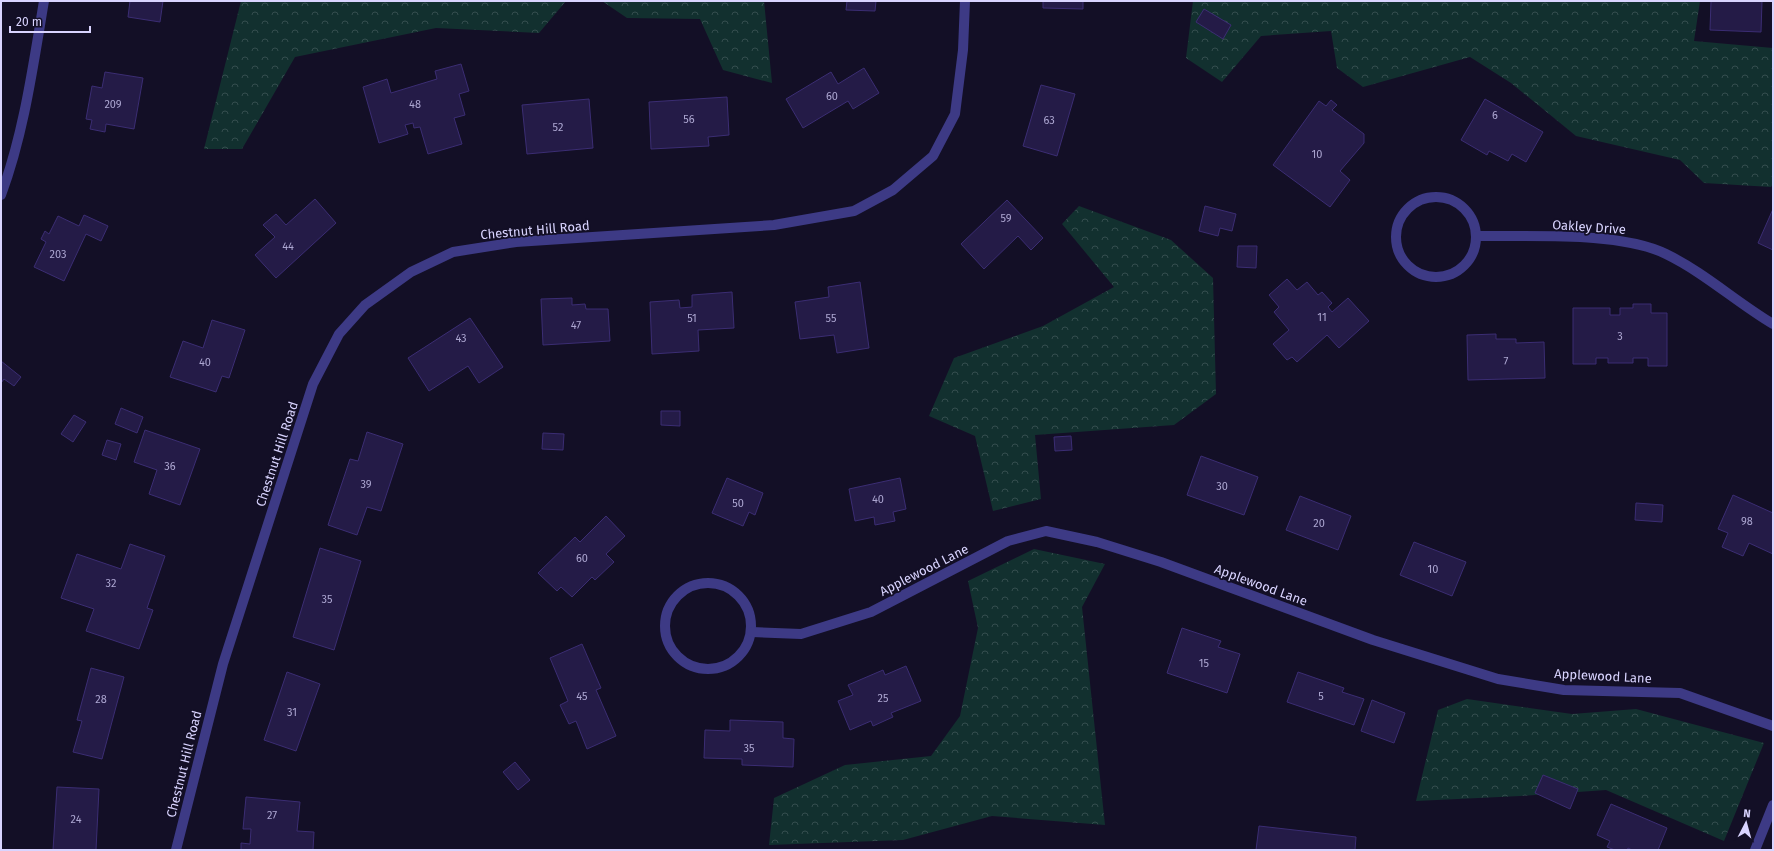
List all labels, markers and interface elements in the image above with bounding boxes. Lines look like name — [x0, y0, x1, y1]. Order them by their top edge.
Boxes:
scale bar — [10, 8, 90, 34]
text: 20 m — [16, 15, 42, 29]
house number: 60 — [826, 90, 838, 103]
house number: 209 — [104, 98, 122, 111]
house number: 48 — [409, 98, 421, 111]
house number: 6 — [1492, 109, 1498, 122]
house number: 56 — [683, 113, 695, 126]
house number: 63 — [1043, 114, 1055, 127]
house number: 52 — [553, 121, 563, 134]
house number: 10 — [1312, 148, 1322, 161]
house number: 59 — [1000, 212, 1012, 225]
street label: Oakley Drive — [1552, 217, 1626, 237]
street label: Chestnut Hill Road — [480, 218, 590, 242]
house number: 44 — [282, 240, 294, 253]
house number: 203 — [50, 248, 66, 261]
house number: 11 — [1317, 311, 1327, 324]
house number: 51 — [687, 312, 697, 325]
house number: 55 — [826, 312, 837, 325]
house number: 47 — [571, 319, 581, 332]
house number: 3 — [1617, 330, 1623, 343]
house number: 43 — [455, 332, 467, 345]
house number: 7 — [1504, 355, 1509, 368]
house number: 40 — [199, 356, 211, 369]
street label: Chestnut Hill Road — [253, 400, 301, 508]
house number: 36 — [164, 460, 176, 473]
house number: 39 — [360, 478, 372, 491]
house number: 30 — [1216, 480, 1228, 493]
house number: 40 — [872, 493, 884, 506]
house number: 50 — [732, 497, 744, 510]
house number: 98 — [1741, 515, 1753, 528]
house number: 20 — [1313, 517, 1325, 530]
street label: Applewood Lane — [877, 541, 971, 599]
house number: 60 — [576, 552, 588, 565]
street label: Applewood Lane — [1213, 561, 1309, 609]
house number: 10 — [1428, 563, 1438, 576]
house number: 32 — [106, 577, 116, 590]
house number: 35 — [322, 593, 333, 606]
house number: 15 — [1199, 657, 1210, 670]
street label: Applewood Lane — [1554, 666, 1652, 686]
house number: 45 — [576, 690, 588, 703]
house number: 5 — [1318, 690, 1324, 703]
house number: 25 — [878, 692, 889, 705]
house number: 28 — [95, 693, 107, 706]
house number: 31 — [287, 706, 297, 719]
street label: Chestnut Hill Road — [163, 709, 205, 819]
house number: 35 — [744, 742, 755, 755]
north arrow — [1726, 803, 1766, 843]
text: N — [1743, 807, 1751, 820]
house number: 27 — [267, 809, 277, 822]
house number: 24 — [71, 813, 82, 826]

